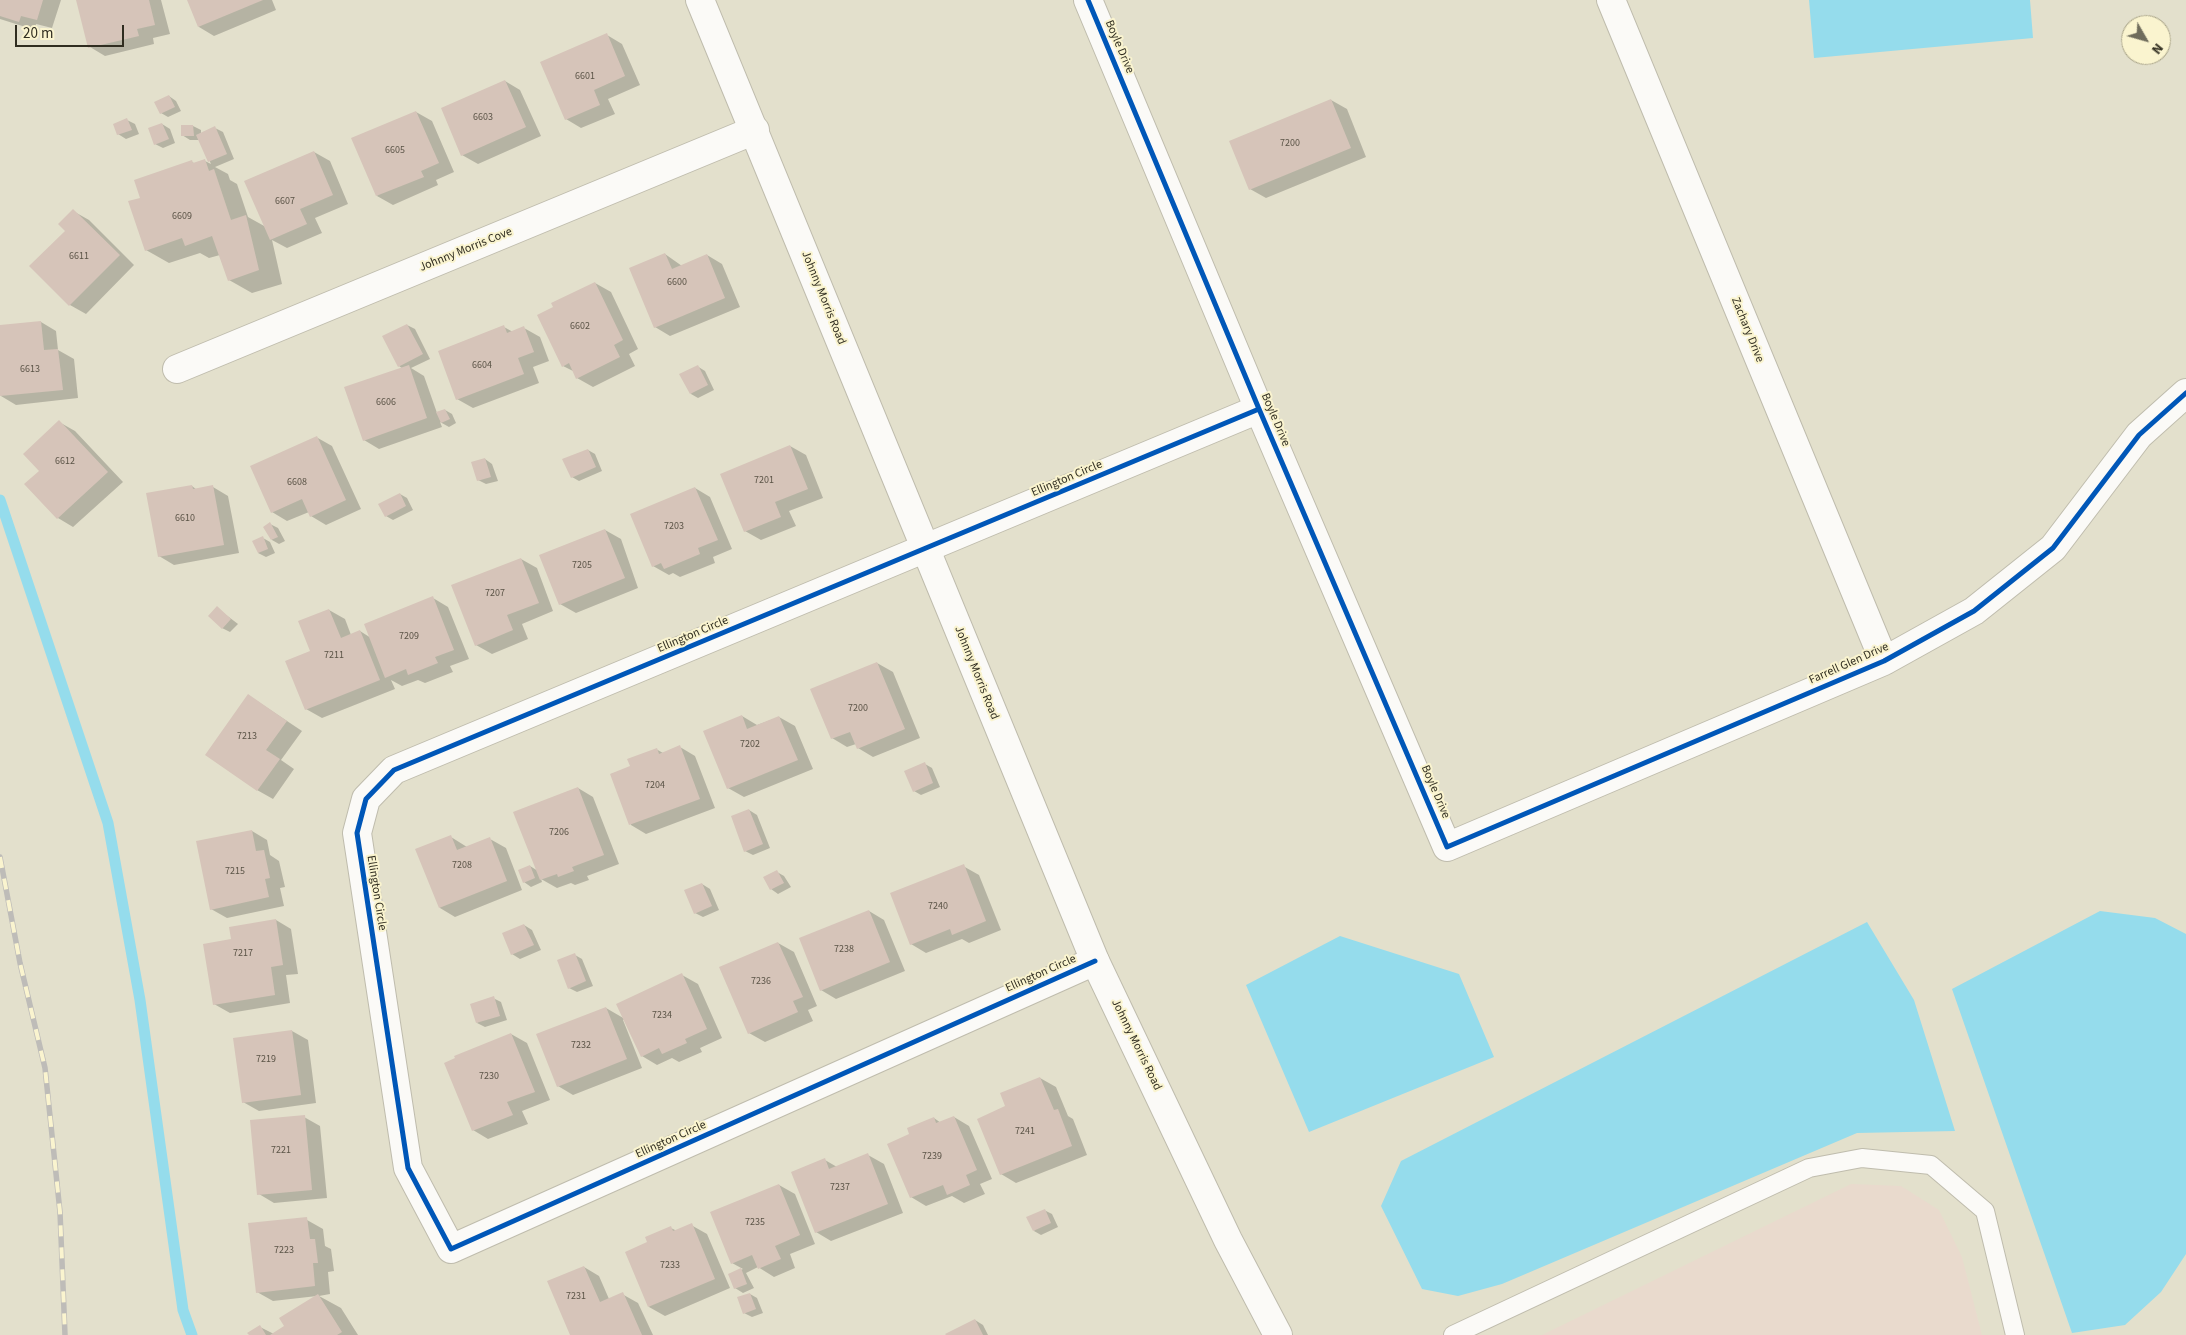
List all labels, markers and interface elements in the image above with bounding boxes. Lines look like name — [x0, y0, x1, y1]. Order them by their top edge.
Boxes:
scale bar — [18, 15, 126, 47]
north arrow — [2121, 15, 2171, 65]
street label: Boyle Drive — [1101, 18, 1137, 76]
text: 20 m — [23, 23, 53, 44]
text: N — [2146, 39, 2168, 58]
house number: 6601 — [575, 71, 595, 83]
house number: 6603 — [473, 112, 493, 124]
house number: 7200 — [1280, 138, 1300, 150]
house number: 6605 — [385, 145, 405, 157]
house number: 6607 — [275, 196, 295, 208]
house number: 6609 — [172, 211, 192, 223]
street label: Johnny Morris Cove — [418, 225, 514, 275]
street label: Johnny Morris Road — [798, 249, 848, 347]
house number: 6611 — [69, 251, 89, 263]
house number: 6600 — [667, 277, 687, 289]
street label: Zachary Drive — [1727, 295, 1767, 365]
house number: 6602 — [570, 321, 590, 333]
house number: 6604 — [472, 360, 492, 372]
house number: 6613 — [20, 364, 40, 376]
street label: Boyle Drive — [1257, 391, 1293, 449]
house number: 6606 — [376, 397, 396, 409]
house number: 6612 — [55, 456, 75, 468]
street label: Ellington Circle — [1029, 458, 1105, 500]
house number: 7201 — [754, 475, 774, 487]
house number: 6608 — [287, 477, 307, 489]
house number: 6610 — [175, 513, 195, 525]
house number: 7203 — [664, 521, 684, 533]
house number: 7205 — [572, 560, 592, 572]
house number: 7207 — [485, 588, 505, 600]
street label: Ellington Circle — [655, 614, 731, 656]
street label: Johnny Morris Road — [951, 624, 1001, 722]
house number: 7209 — [399, 631, 419, 643]
street label: Farrell Glen Drive — [1807, 640, 1891, 688]
house number: 7211 — [324, 650, 344, 662]
house number: 7200 — [848, 703, 868, 715]
house number: 7213 — [237, 731, 257, 743]
house number: 7202 — [740, 739, 760, 751]
street label: Boyle Drive — [1417, 763, 1453, 821]
house number: 7204 — [645, 780, 665, 792]
house number: 7206 — [549, 827, 569, 839]
street label: Ellington Circle — [363, 854, 389, 932]
house number: 7208 — [452, 860, 472, 872]
house number: 7215 — [225, 866, 245, 878]
house number: 7240 — [928, 901, 948, 913]
house number: 7238 — [834, 944, 854, 956]
house number: 7217 — [233, 948, 253, 960]
street label: Ellington Circle — [1003, 952, 1079, 996]
house number: 7236 — [751, 976, 771, 988]
street label: Johnny Morris Road — [1108, 997, 1164, 1093]
house number: 7234 — [652, 1010, 672, 1022]
house number: 7232 — [571, 1040, 591, 1052]
house number: 7219 — [256, 1054, 276, 1066]
house number: 7230 — [479, 1071, 499, 1083]
street label: Ellington Circle — [633, 1118, 709, 1162]
house number: 7241 — [1015, 1126, 1035, 1138]
house number: 7221 — [271, 1145, 291, 1157]
house number: 7239 — [922, 1151, 942, 1163]
house number: 7237 — [830, 1182, 850, 1194]
house number: 7235 — [745, 1217, 765, 1229]
house number: 7223 — [274, 1245, 294, 1257]
house number: 7233 — [660, 1260, 680, 1272]
house number: 7231 — [566, 1291, 586, 1303]

